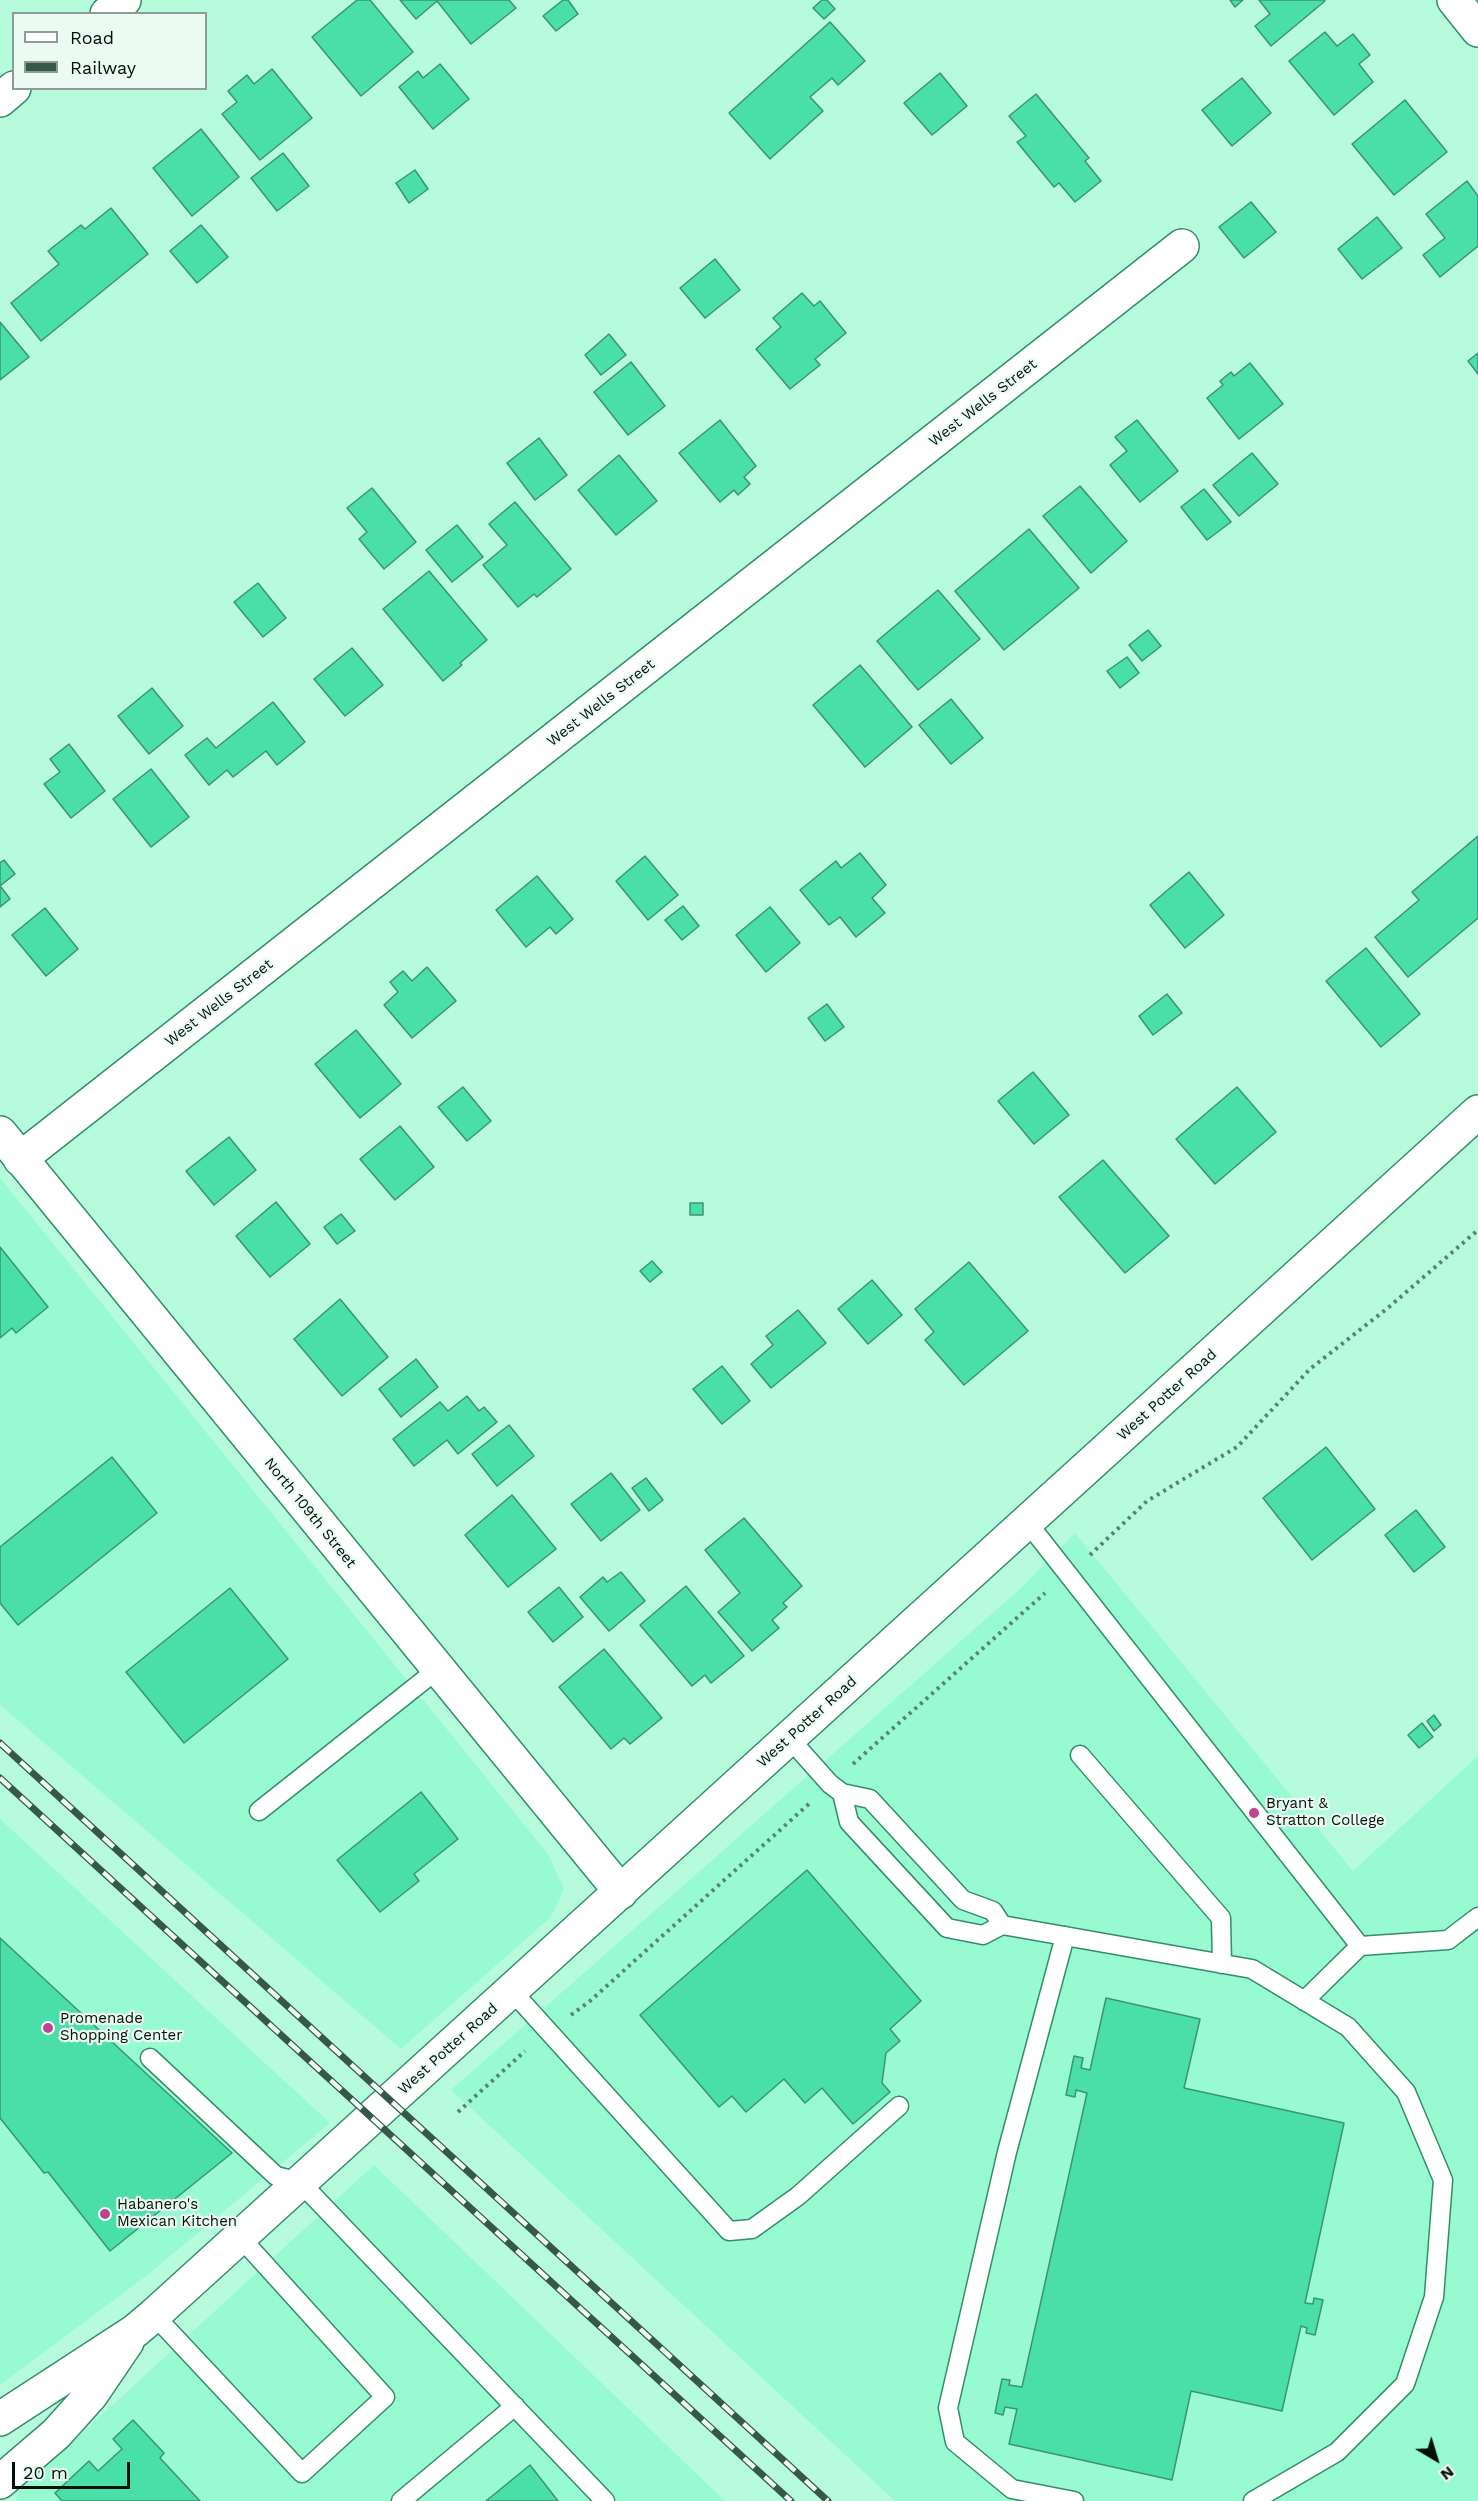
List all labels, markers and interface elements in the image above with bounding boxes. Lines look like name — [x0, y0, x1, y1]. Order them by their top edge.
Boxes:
legend — [12, 12, 207, 90]
text: Road — [70, 27, 114, 48]
text: Railway — [70, 57, 136, 78]
street label: West Wells Street — [926, 355, 1040, 451]
street label: West Wells Street — [544, 655, 658, 751]
street label: West Wells Street — [162, 955, 276, 1051]
street label: West Potter Road — [1113, 1346, 1221, 1444]
street label: North 109th Street — [260, 1454, 360, 1572]
street label: West Potter Road — [753, 1673, 861, 1771]
place label: Bryant & Stratton College — [1266, 1795, 1385, 1830]
marker: Bryant & Stratton College — [1247, 1806, 1261, 1820]
street label: West Potter Road — [394, 2000, 502, 2098]
place label: Promenade Shopping Center — [60, 2010, 182, 2045]
marker: Promenade Shopping Center — [41, 2021, 55, 2035]
place label: Habanero's Mexican Kitchen — [117, 2196, 237, 2231]
marker: Habanero's Mexican Kitchen — [98, 2207, 112, 2221]
north arrow — [1406, 2429, 1466, 2489]
scale bar — [15, 2450, 134, 2488]
text: 20 m — [23, 2462, 68, 2483]
text: N — [1437, 2462, 1458, 2485]

